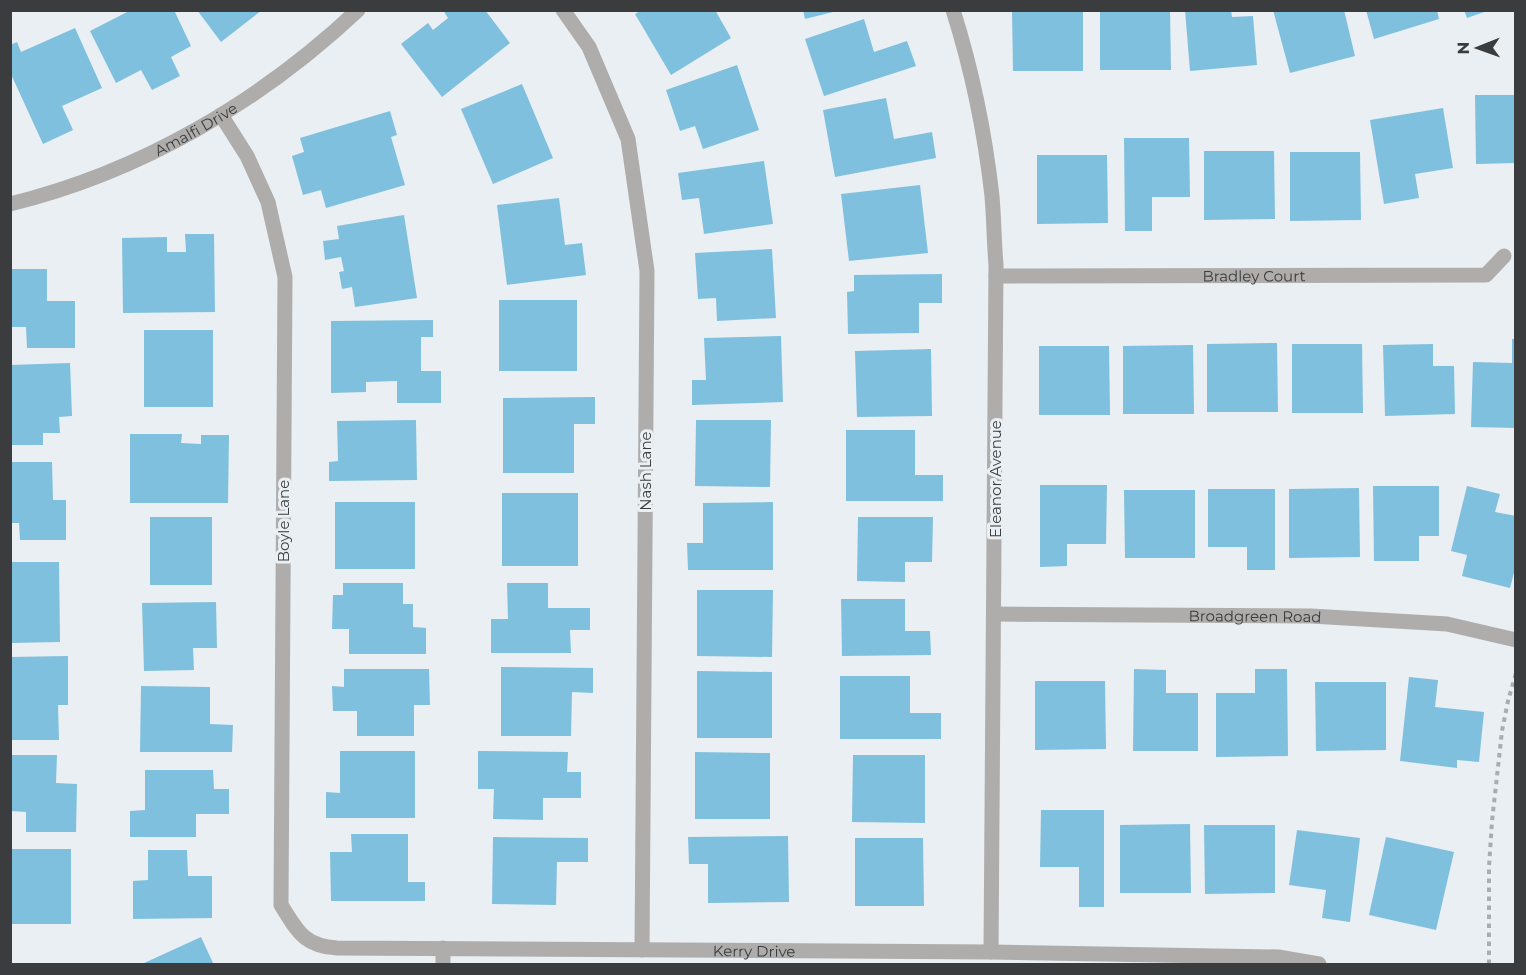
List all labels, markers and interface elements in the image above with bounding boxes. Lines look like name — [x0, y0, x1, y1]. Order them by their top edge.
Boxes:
north arrow — [1448, 18, 1508, 78]
text: N — [1454, 42, 1473, 55]
street label: Amalfi Drive — [151, 98, 241, 160]
street label: Bradley Court — [1202, 266, 1306, 285]
street label: Eleanor Avenue — [986, 420, 1005, 538]
street label: Nash Lane — [636, 431, 655, 511]
street label: Boyle Lane — [274, 480, 293, 562]
street label: Broadgreen Road — [1188, 606, 1322, 626]
street label: Kerry Drive — [713, 941, 796, 960]

